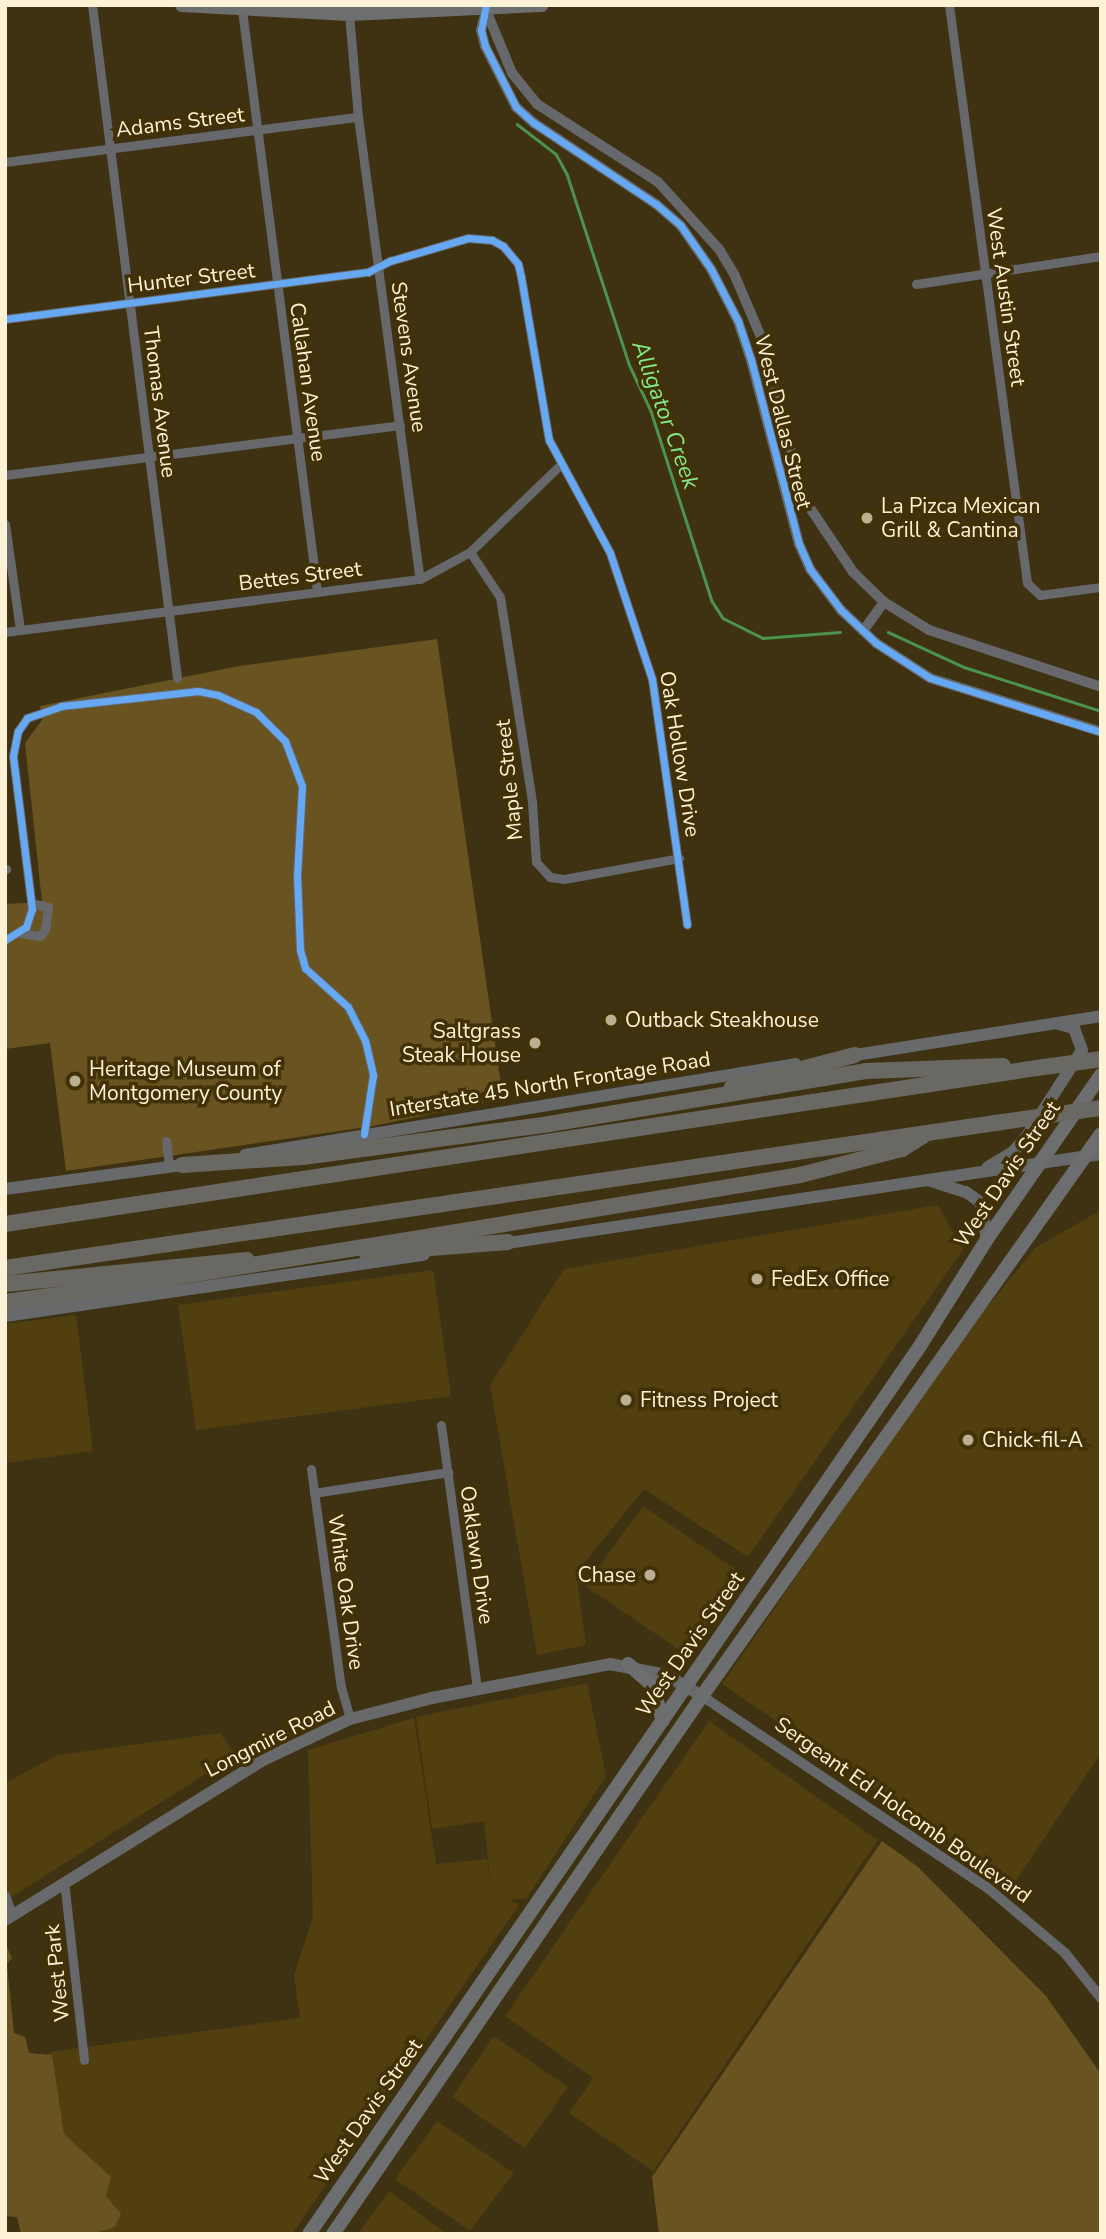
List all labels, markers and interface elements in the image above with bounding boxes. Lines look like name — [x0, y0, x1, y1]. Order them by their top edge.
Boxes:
street label: Adams Street — [114, 102, 246, 142]
street label: West Austin Street — [981, 206, 1031, 388]
street label: Hunter Street — [126, 258, 256, 298]
street label: Stevens Avenue — [386, 280, 432, 434]
street label: Callahan Avenue — [284, 301, 332, 463]
street label: Thomas Avenue — [138, 325, 182, 479]
street label: West Dallas Street — [749, 332, 817, 512]
water label: Alligator Creek — [625, 337, 705, 493]
place label: La Pizca Mexican Grill & Cantina — [881, 493, 1040, 543]
marker: La Pizca Mexican Grill & Cantina — [859, 510, 875, 526]
street label: Bettes Street — [237, 556, 363, 596]
street label: Oak Hollow Drive — [654, 669, 706, 839]
street label: Maple Street — [490, 718, 528, 842]
place label: Outback Steakhouse — [625, 1007, 819, 1033]
marker: Outback Steakhouse — [603, 1012, 619, 1028]
place label: Saltgrass Steak House — [402, 1018, 521, 1068]
marker: Saltgrass Steak House — [527, 1035, 543, 1051]
street label: Interstate 45 North Frontage Road — [388, 1046, 712, 1122]
place label: Heritage Museum of Montgomery County — [89, 1056, 282, 1106]
marker: Heritage Museum of Montgomery County — [67, 1073, 83, 1089]
street label: West Davis Street — [949, 1096, 1065, 1252]
place label: FedEx Office — [771, 1266, 889, 1292]
marker: FedEx Office — [749, 1271, 765, 1287]
place label: Fitness Project — [640, 1387, 778, 1413]
marker: Fitness Project — [618, 1392, 634, 1408]
place label: Chick-fil-A — [982, 1427, 1083, 1453]
marker: Chick-fil-A — [960, 1432, 976, 1448]
street label: Oaklawn Drive — [455, 1484, 499, 1626]
street label: White Oak Drive — [323, 1513, 369, 1671]
place label: Chase — [578, 1562, 636, 1588]
street label: West Davis Street — [631, 1567, 749, 1721]
marker: Chase — [642, 1567, 658, 1583]
street label: Longmire Road — [201, 1695, 339, 1783]
street label: Sergeant Ed Holcomb Boulevard — [770, 1712, 1036, 1908]
street label: West Park — [39, 1923, 75, 2023]
street label: West Davis Street — [309, 2034, 427, 2188]

